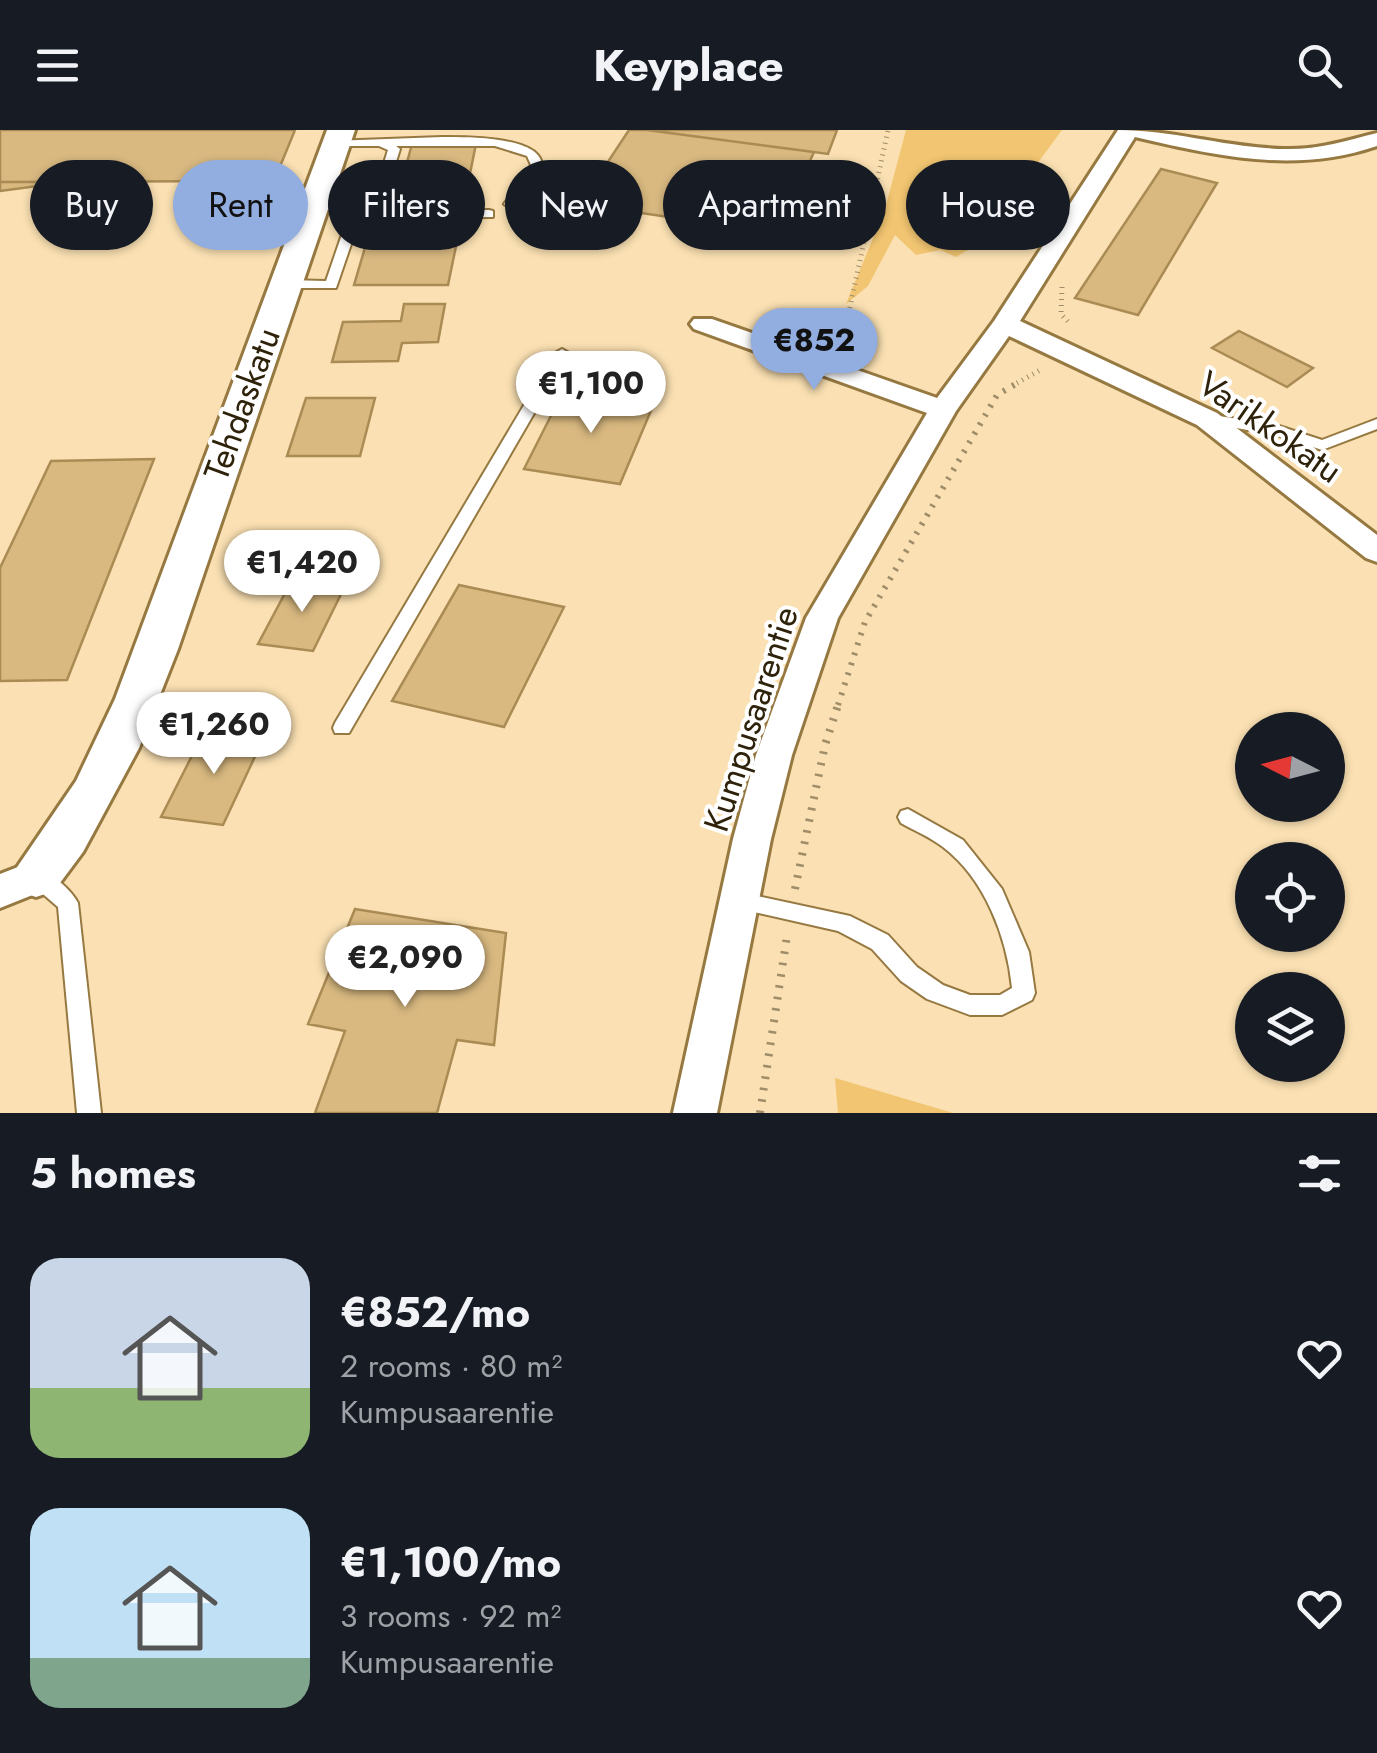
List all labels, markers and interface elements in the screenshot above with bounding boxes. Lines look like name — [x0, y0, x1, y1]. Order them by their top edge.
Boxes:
text: Keyplace — [593, 33, 784, 98]
icon: menu — [30, 38, 85, 93]
icon: search — [1292, 38, 1347, 93]
chip: Buy — [30, 160, 153, 250]
chip: Rent — [173, 160, 308, 250]
chip: Filters — [328, 160, 485, 250]
chip: New — [505, 160, 643, 250]
chip: Apartment — [663, 160, 886, 250]
chip: House — [906, 160, 1070, 250]
pin: €852 — [755, 308, 873, 393]
text: €852 — [773, 317, 855, 363]
street label: Tehdaskatu — [191, 321, 293, 487]
pin: €1,100 — [510, 351, 672, 436]
street label: Varikkokatu — [1188, 359, 1352, 495]
text: €1,100 — [538, 360, 644, 406]
pin: €1,420 — [221, 530, 383, 615]
text: €1,420 — [246, 539, 358, 585]
street label: Kumpusaarentie — [691, 600, 811, 838]
pin: €1,260 — [133, 692, 295, 777]
text: €1,260 — [158, 701, 270, 747]
north arrow — [1235, 712, 1345, 822]
map controls — [1235, 712, 1345, 1082]
button: locate — [1235, 842, 1345, 952]
pin: €2,090 — [324, 925, 486, 1010]
text: €2,090 — [347, 934, 463, 980]
button: layers — [1235, 972, 1345, 1082]
text: 5 homes — [30, 1143, 196, 1204]
icon: filters — [1292, 1146, 1347, 1201]
text: €852/mo — [340, 1282, 530, 1343]
icon: home — [110, 1298, 230, 1418]
icon: heart — [1292, 1331, 1347, 1386]
text: 2 rooms · 80 m² — [340, 1343, 562, 1389]
text: Kumpusaarentie — [340, 1389, 554, 1435]
text: €1,100/mo — [340, 1532, 561, 1593]
icon: home — [110, 1548, 230, 1668]
icon: heart — [1292, 1581, 1347, 1636]
text: 3 rooms · 92 m² — [340, 1593, 561, 1639]
text: Kumpusaarentie — [340, 1639, 554, 1685]

